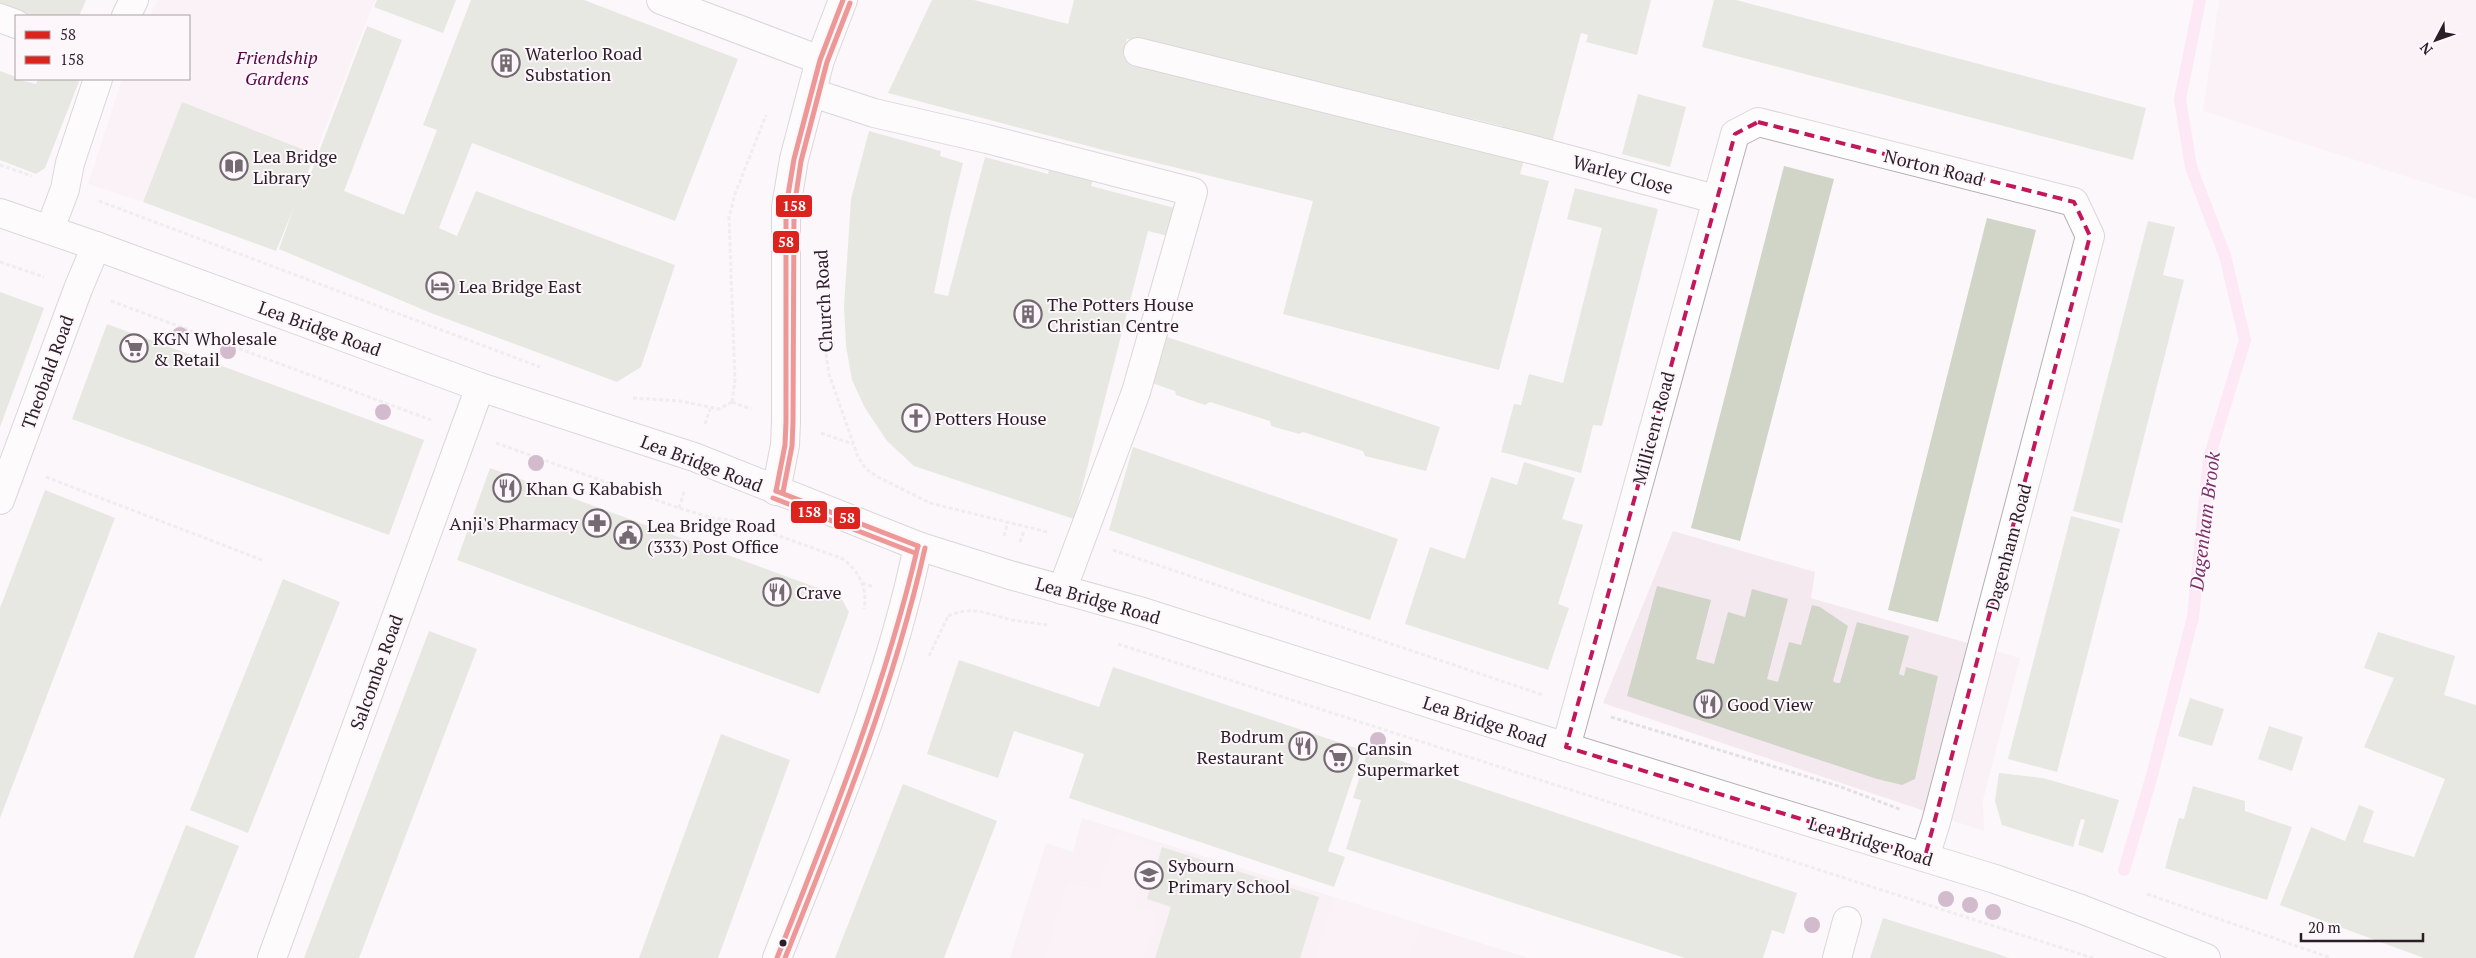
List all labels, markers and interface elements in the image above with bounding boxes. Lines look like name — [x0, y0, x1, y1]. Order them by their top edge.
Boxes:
legend — [15, 15, 190, 80]
north arrow — [2411, 15, 2461, 65]
text: 58 — [60, 24, 76, 44]
text: N — [2415, 38, 2436, 59]
place label: Waterloo Road Substation — [525, 41, 642, 86]
park label: Friendship Gardens — [235, 45, 318, 90]
building icon: Waterloo Road Substation — [491, 48, 521, 78]
text: 158 — [60, 49, 84, 69]
street label: Norton Road — [1882, 143, 1986, 191]
place label: Lea Bridge Library — [253, 144, 337, 189]
street label: Warley Close — [1570, 149, 1676, 199]
library icon: Lea Bridge Library — [219, 151, 249, 181]
line badge: 158 — [775, 194, 813, 218]
text: 158 — [782, 196, 806, 215]
line badge: 58 — [772, 230, 800, 254]
text: 58 — [778, 232, 794, 251]
street label: Church Road — [808, 249, 838, 353]
hotel icon: Lea Bridge East — [425, 271, 455, 301]
place label: Lea Bridge East — [459, 274, 582, 298]
place label: The Potters House Christian Centre — [1047, 292, 1194, 337]
street label: Lea Bridge Road — [255, 295, 385, 361]
building icon: The Potters House Christian Centre — [1013, 299, 1043, 329]
street label: Theobald Road — [15, 312, 79, 432]
place label: KGN Wholesale & Retail — [153, 326, 277, 371]
supermarket icon: KGN Wholesale & Retail — [119, 333, 149, 363]
street label: Millicent Road — [1626, 369, 1680, 487]
church icon: Potters House — [901, 403, 931, 433]
place label: Potters House — [935, 406, 1047, 430]
street label: Lea Bridge Road — [638, 429, 766, 497]
water label: Dagenham Brook — [2183, 449, 2225, 593]
restaurant icon: Khan G Kababish — [492, 473, 522, 503]
place label: Khan G Kababish — [526, 476, 663, 500]
street label: Dagenham Road — [1979, 481, 2037, 613]
line badge: 158 — [790, 500, 828, 524]
text: 158 — [797, 502, 821, 521]
line badge: 58 — [833, 506, 861, 530]
pharmacy icon: Anji's Pharmacy — [582, 508, 612, 538]
text: 58 — [839, 508, 855, 527]
place label: Anji's Pharmacy — [449, 511, 579, 535]
place label: Lea Bridge Road (333) Post Office — [647, 513, 779, 558]
public building icon: Lea Bridge Road (333) Post Office — [613, 520, 643, 550]
street label: Lea Bridge Road — [1033, 571, 1163, 629]
restaurant icon: Crave — [762, 577, 792, 607]
place label: Crave — [796, 580, 841, 604]
street label: Salcombe Road — [344, 611, 408, 733]
restaurant icon: Good View — [1693, 689, 1723, 719]
street label: Lea Bridge Road — [1420, 690, 1550, 752]
place label: Good View — [1727, 692, 1814, 716]
place label: Bodrum Restaurant — [1197, 724, 1284, 769]
restaurant icon: Bodrum Restaurant — [1288, 731, 1318, 761]
place label: Cansin Supermarket — [1357, 736, 1460, 781]
supermarket icon: Cansin Supermarket — [1323, 743, 1353, 773]
street label: Lea Bridge Road — [1806, 811, 1936, 871]
place label: Sybourn Primary School — [1168, 853, 1290, 898]
school or university icon: Sybourn Primary School — [1134, 860, 1164, 890]
scale bar — [2301, 910, 2424, 942]
text: 20 m — [2308, 917, 2341, 937]
unlabelled marker — [778, 938, 788, 948]

